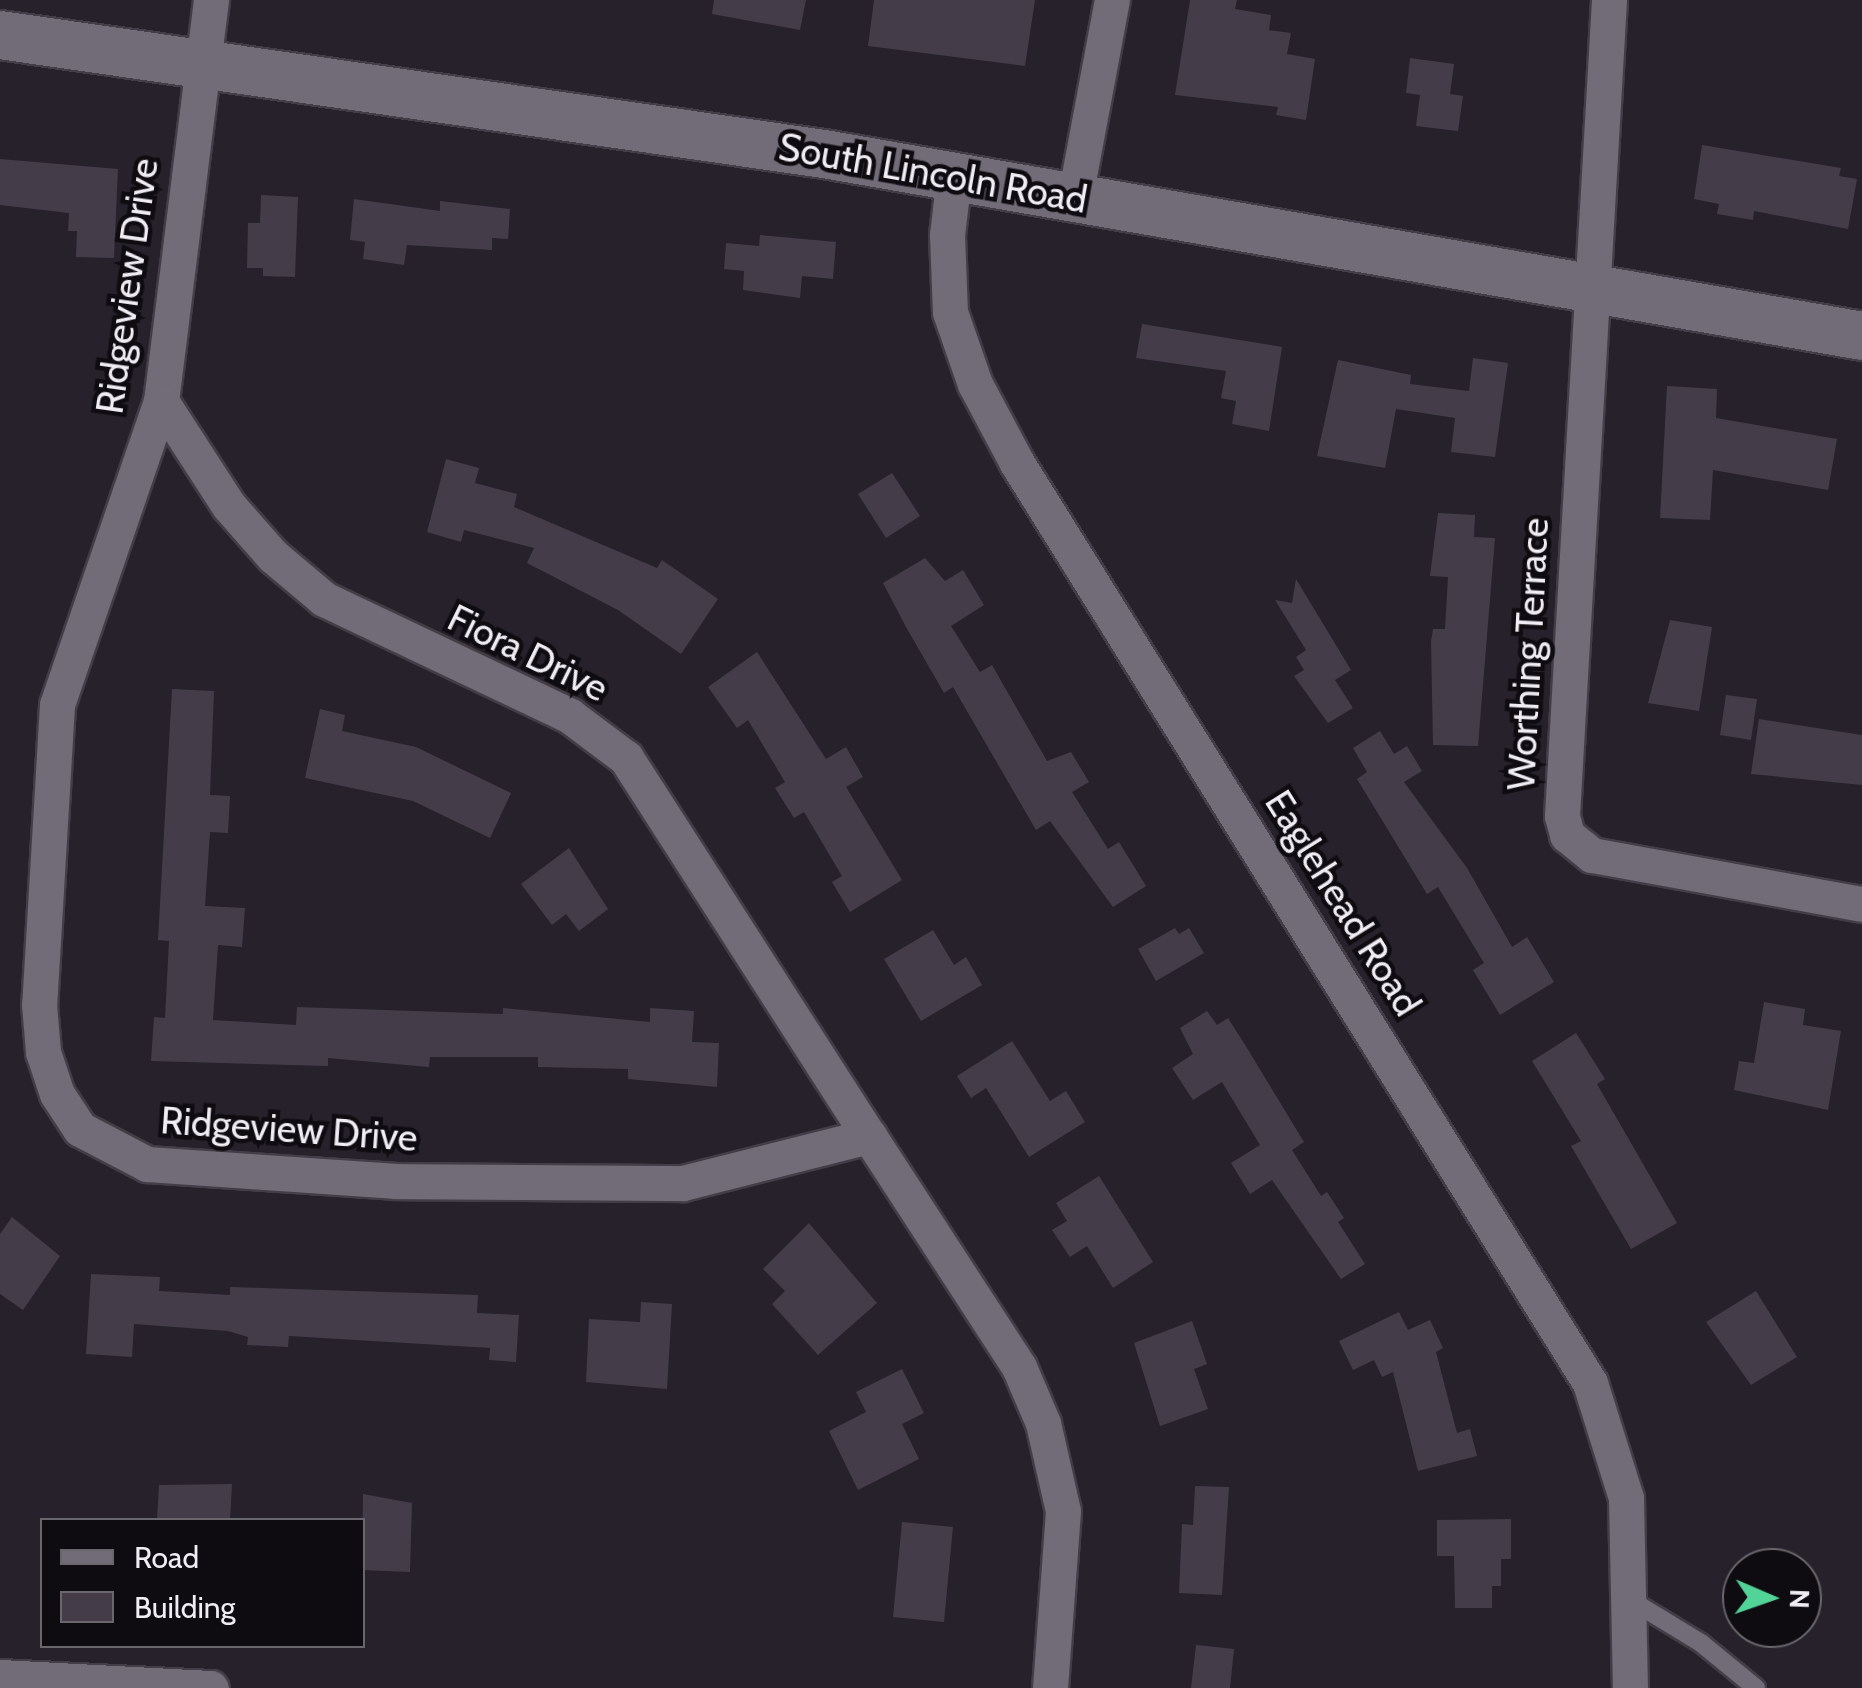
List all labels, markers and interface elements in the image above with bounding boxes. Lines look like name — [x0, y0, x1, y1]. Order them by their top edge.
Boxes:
street label: South Lincoln Road — [775, 123, 1091, 223]
street label: Ridgeview Drive — [86, 155, 168, 417]
street label: Worthing Terrace — [1498, 517, 1558, 791]
street label: Fiora Drive — [441, 595, 615, 711]
street label: Eaglehead Road — [1256, 782, 1430, 1024]
street label: Ridgeview Drive — [159, 1097, 419, 1161]
legend — [40, 1518, 365, 1648]
text: Road — [134, 1539, 199, 1576]
north arrow — [1722, 1548, 1822, 1648]
text: N — [1783, 1588, 1817, 1609]
text: Building — [134, 1589, 236, 1626]

